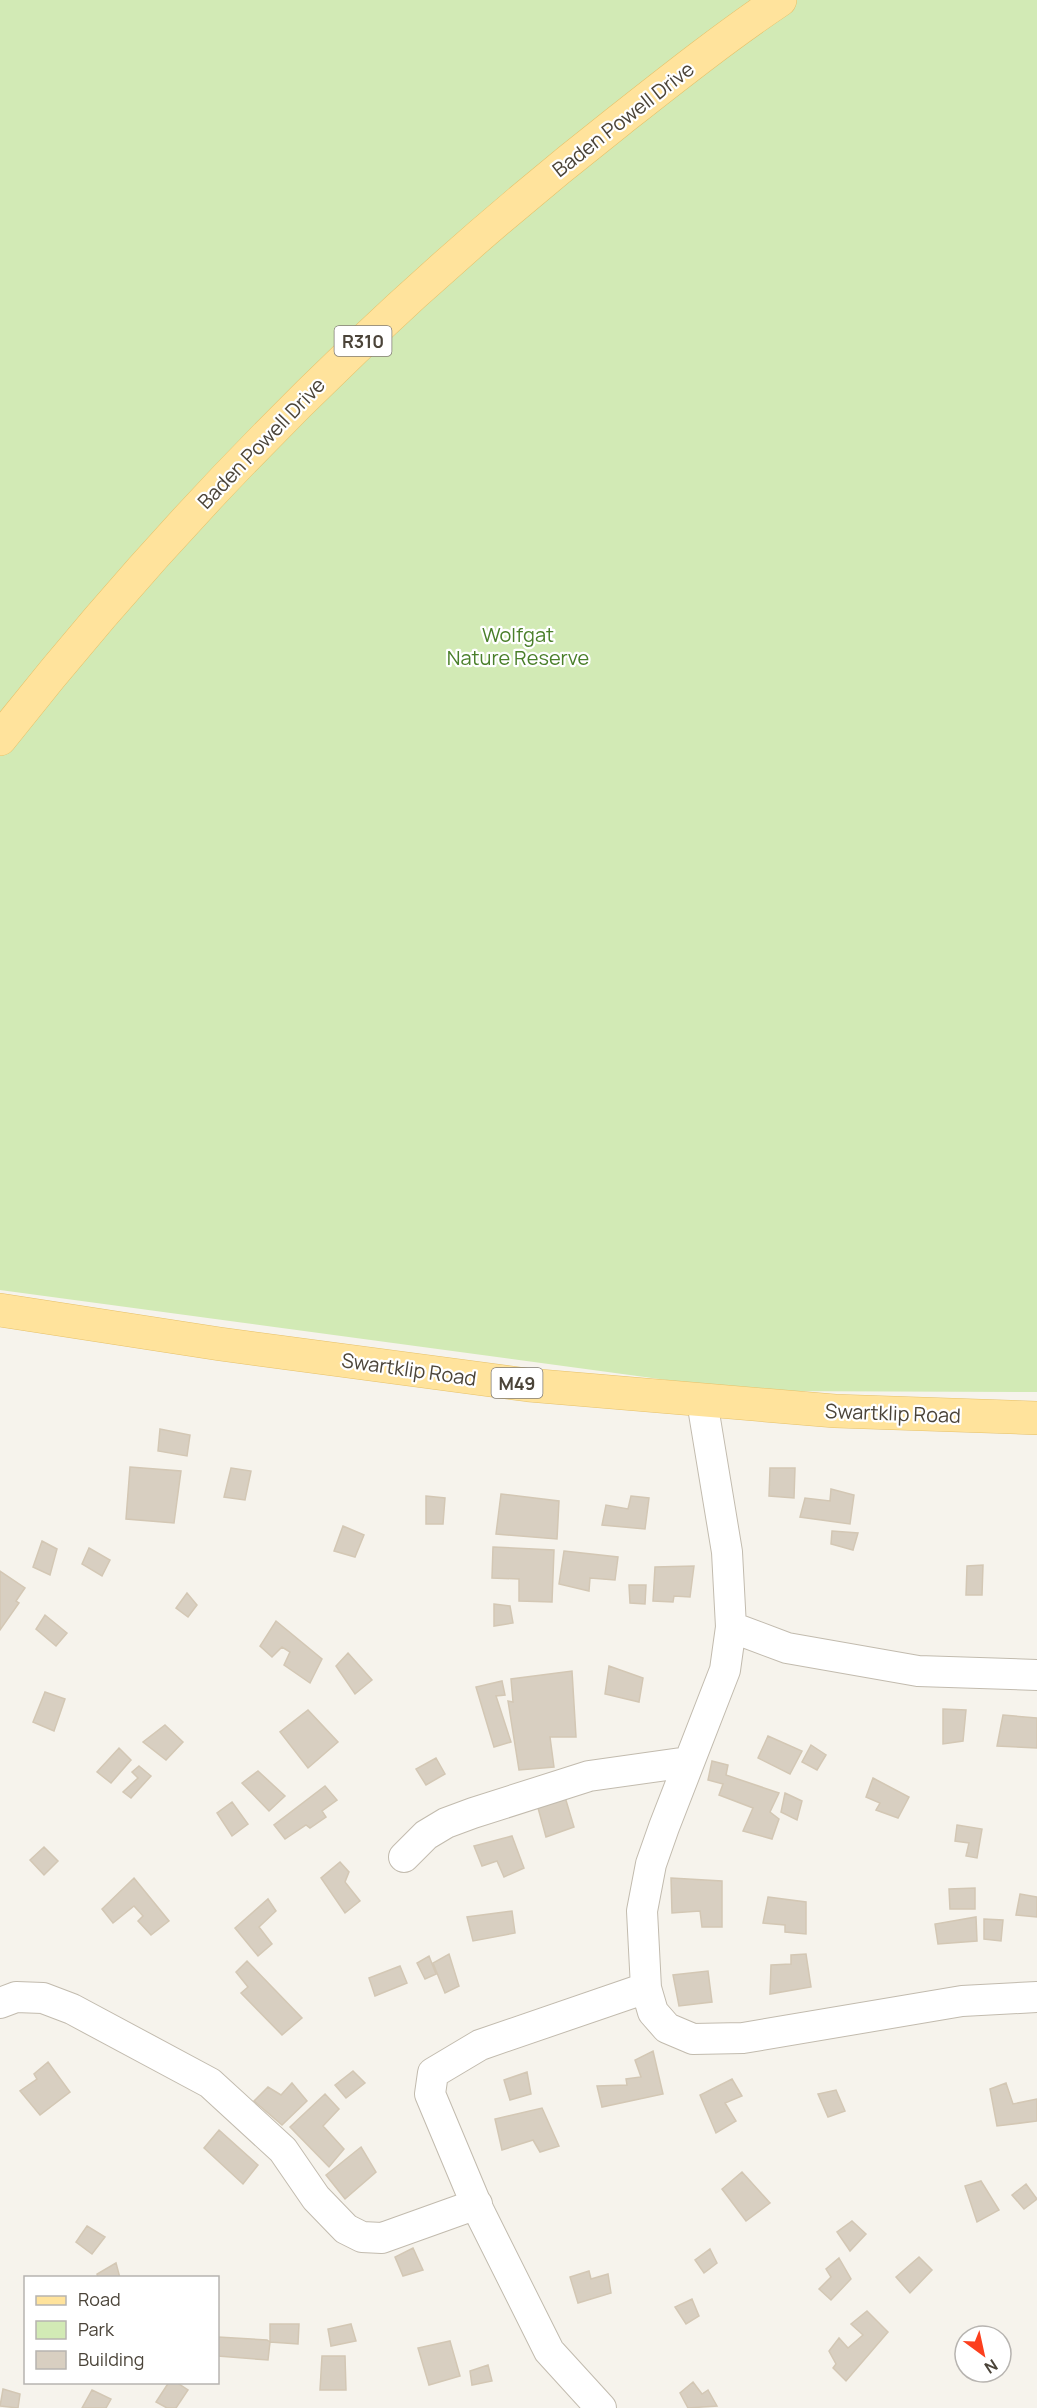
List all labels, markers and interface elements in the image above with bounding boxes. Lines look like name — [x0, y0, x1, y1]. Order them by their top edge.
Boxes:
street label: Baden Powell Drive — [547, 55, 699, 183]
road number: R310 — [334, 326, 392, 356]
street label: Baden Powell Drive — [191, 372, 331, 514]
park label: Wolfgat Nature Reserve — [447, 621, 589, 671]
street label: Swartklip Road — [340, 1346, 478, 1392]
road number: M49 — [492, 1368, 542, 1398]
street label: Swartklip Road — [825, 1397, 961, 1429]
legend — [24, 2276, 219, 2384]
text: Road — [78, 2287, 121, 2311]
text: Park — [78, 2317, 115, 2341]
north arrow — [953, 2324, 1013, 2384]
text: Building — [78, 2347, 144, 2371]
text: N — [980, 2354, 1002, 2379]

